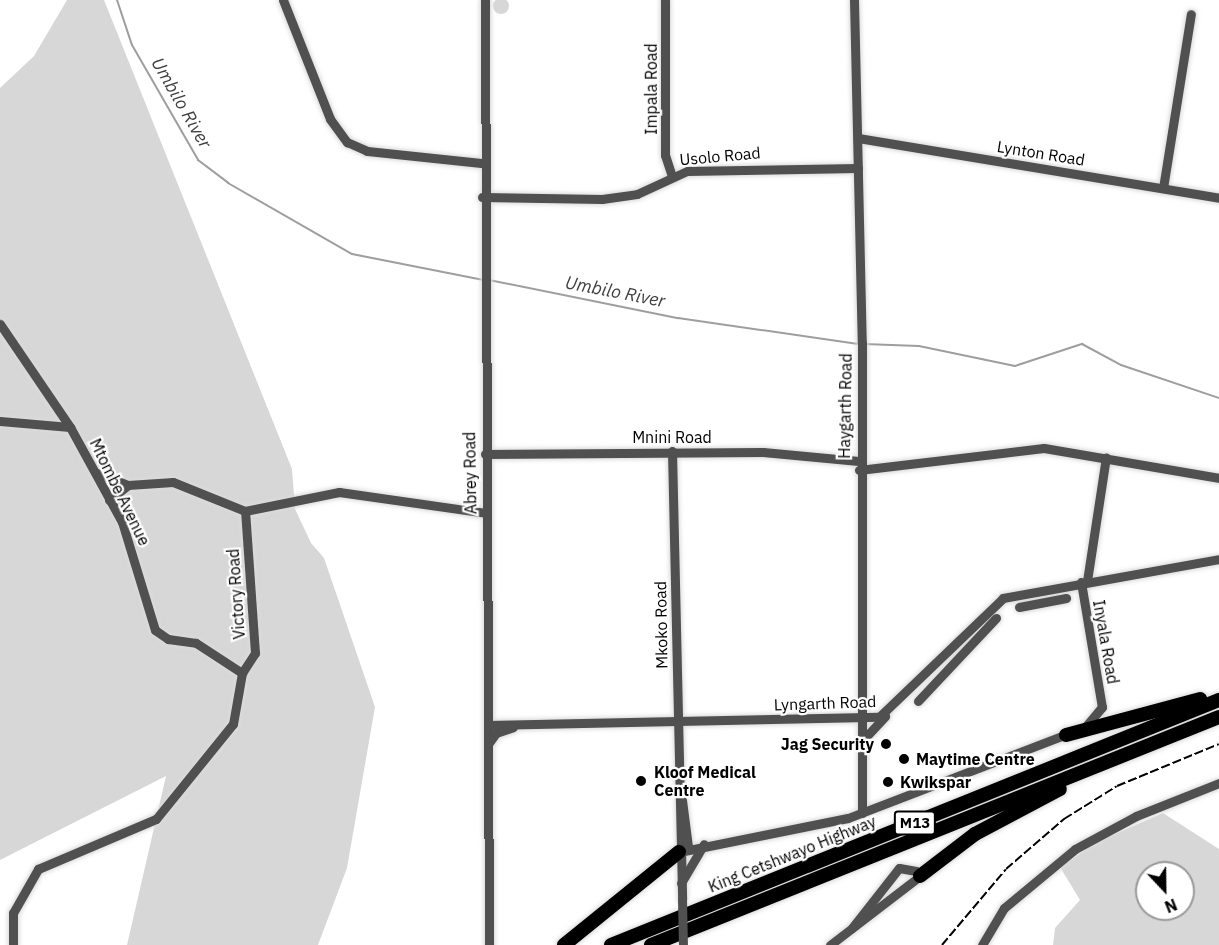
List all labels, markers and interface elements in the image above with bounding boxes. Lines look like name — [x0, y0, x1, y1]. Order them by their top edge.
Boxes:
street label: Impala Road — [641, 43, 661, 135]
water label: Umbilo River — [146, 54, 216, 152]
street label: Lynton Road — [996, 137, 1086, 169]
street label: Usolo Road — [679, 143, 761, 169]
water label: Umbilo River — [563, 272, 667, 312]
street label: Haygarth Road — [834, 353, 856, 459]
street label: Mnini Road — [632, 427, 712, 447]
street label: Abrey Road — [460, 432, 480, 514]
street label: Mtombe Avenue — [86, 435, 154, 549]
street label: Victory Road — [223, 548, 249, 640]
street label: Mkoko Road — [651, 581, 671, 669]
street label: Inyala Road — [1089, 598, 1123, 686]
street label: Lyngarth Road — [773, 692, 877, 714]
place label: Jag Security — [781, 734, 874, 754]
marker: Jag Security — [879, 737, 893, 751]
place label: Maytime Centre — [916, 749, 1035, 769]
marker: Maytime Centre — [897, 752, 911, 766]
place label: Kloof Medical Centre — [654, 762, 756, 800]
marker: Kloof Medical Centre — [632, 772, 650, 790]
place label: Kwikspar — [900, 772, 971, 792]
marker: Kwikspar — [881, 775, 895, 789]
road number: M13 — [892, 811, 938, 835]
street label: King Cetshwayo Highway — [705, 812, 879, 896]
north arrow — [1135, 861, 1195, 921]
text: N — [1162, 894, 1180, 917]

